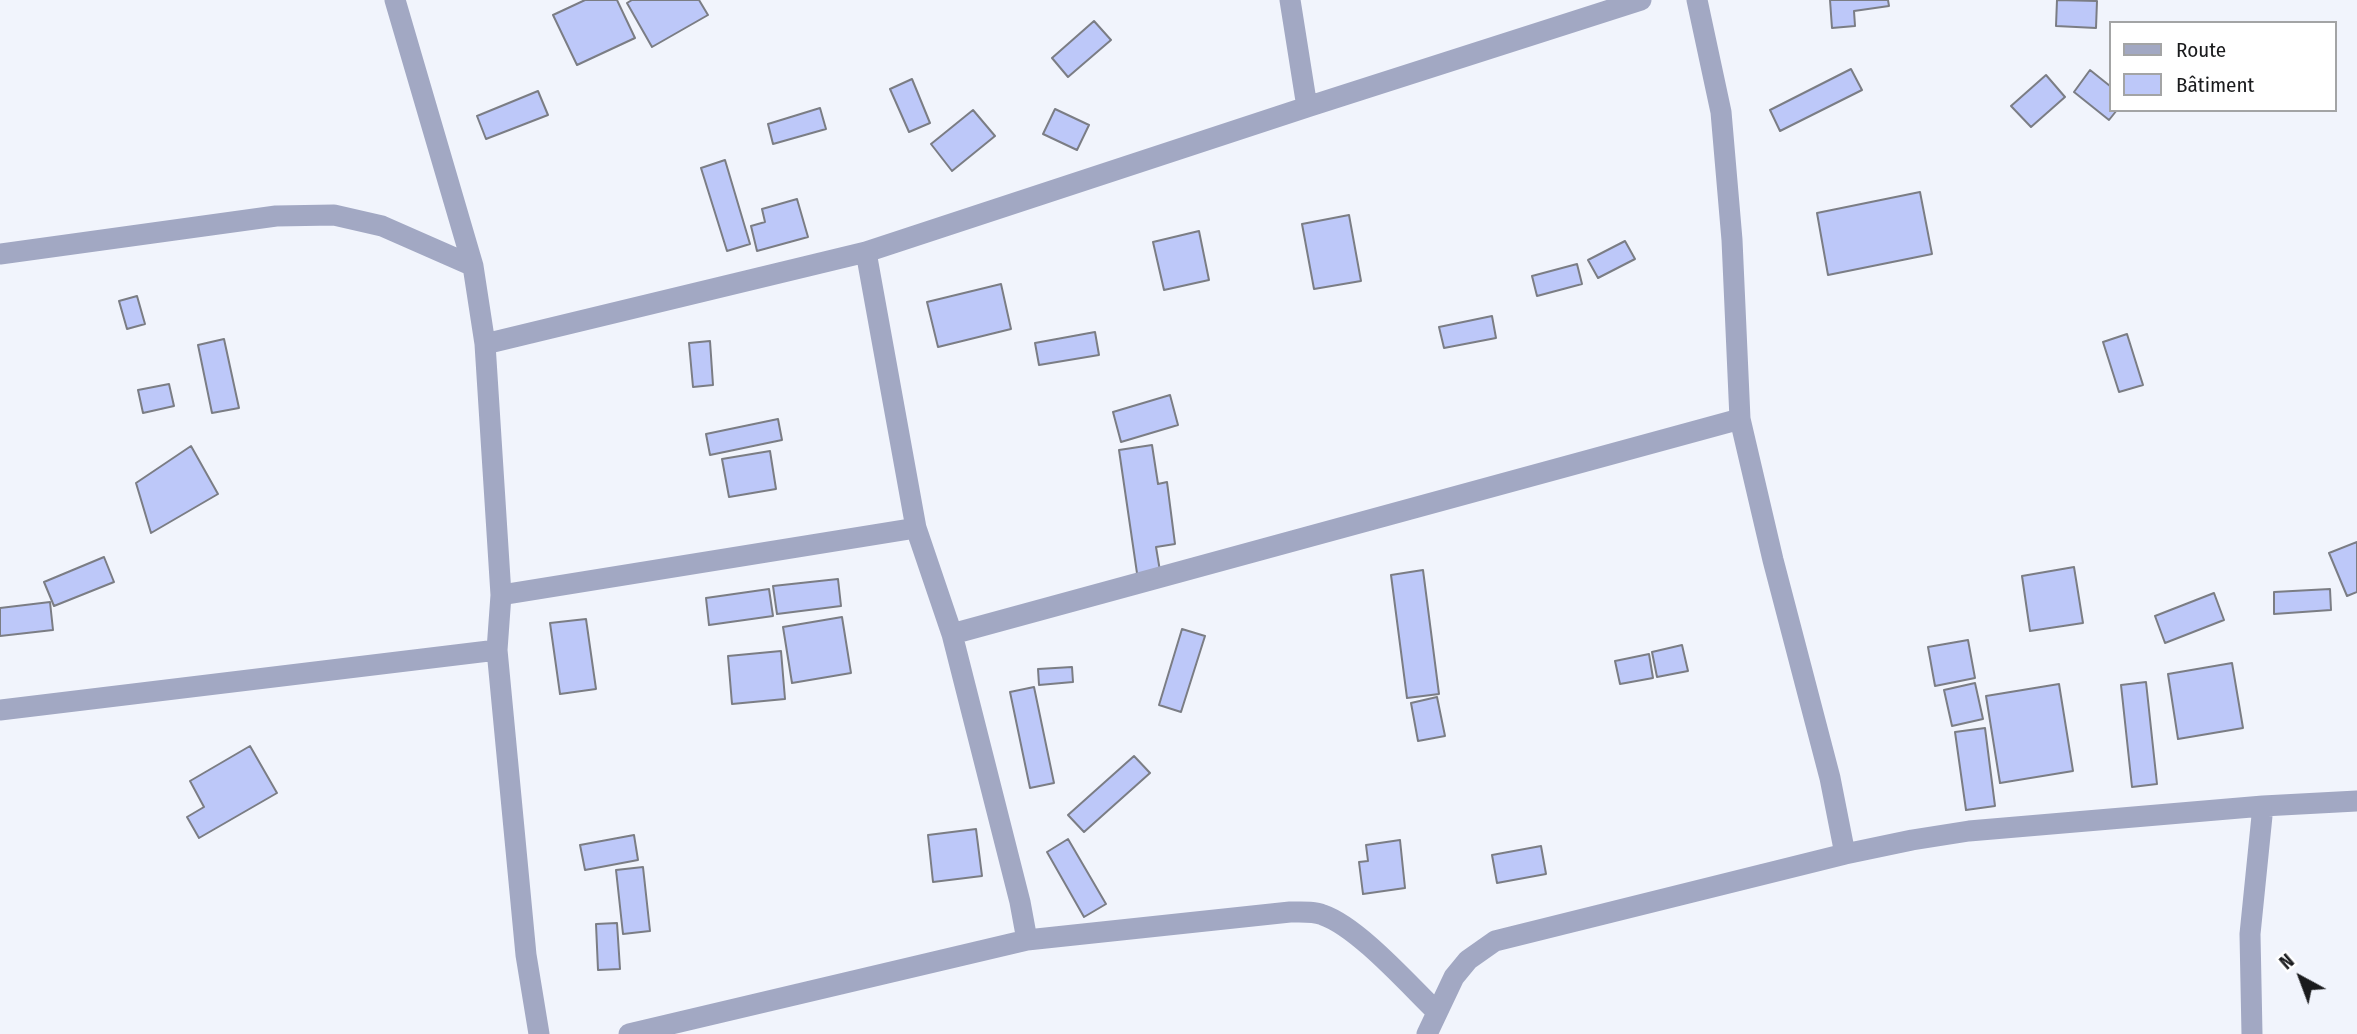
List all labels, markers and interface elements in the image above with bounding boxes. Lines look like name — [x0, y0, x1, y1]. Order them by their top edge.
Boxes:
legend — [2108, 21, 2336, 112]
text: Route — [2176, 37, 2226, 63]
text: Bâtiment — [2176, 72, 2254, 98]
north arrow — [2266, 943, 2336, 1013]
text: N — [2275, 949, 2299, 974]

